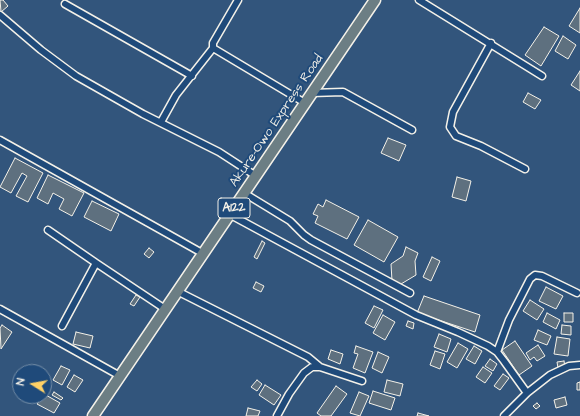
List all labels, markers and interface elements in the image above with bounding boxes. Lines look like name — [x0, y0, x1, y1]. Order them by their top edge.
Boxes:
street label: Akure-Owo Express Road — [227, 52, 327, 190]
road number: A122 — [218, 198, 250, 218]
north arrow — [12, 364, 52, 404]
text: N — [13, 377, 29, 387]

